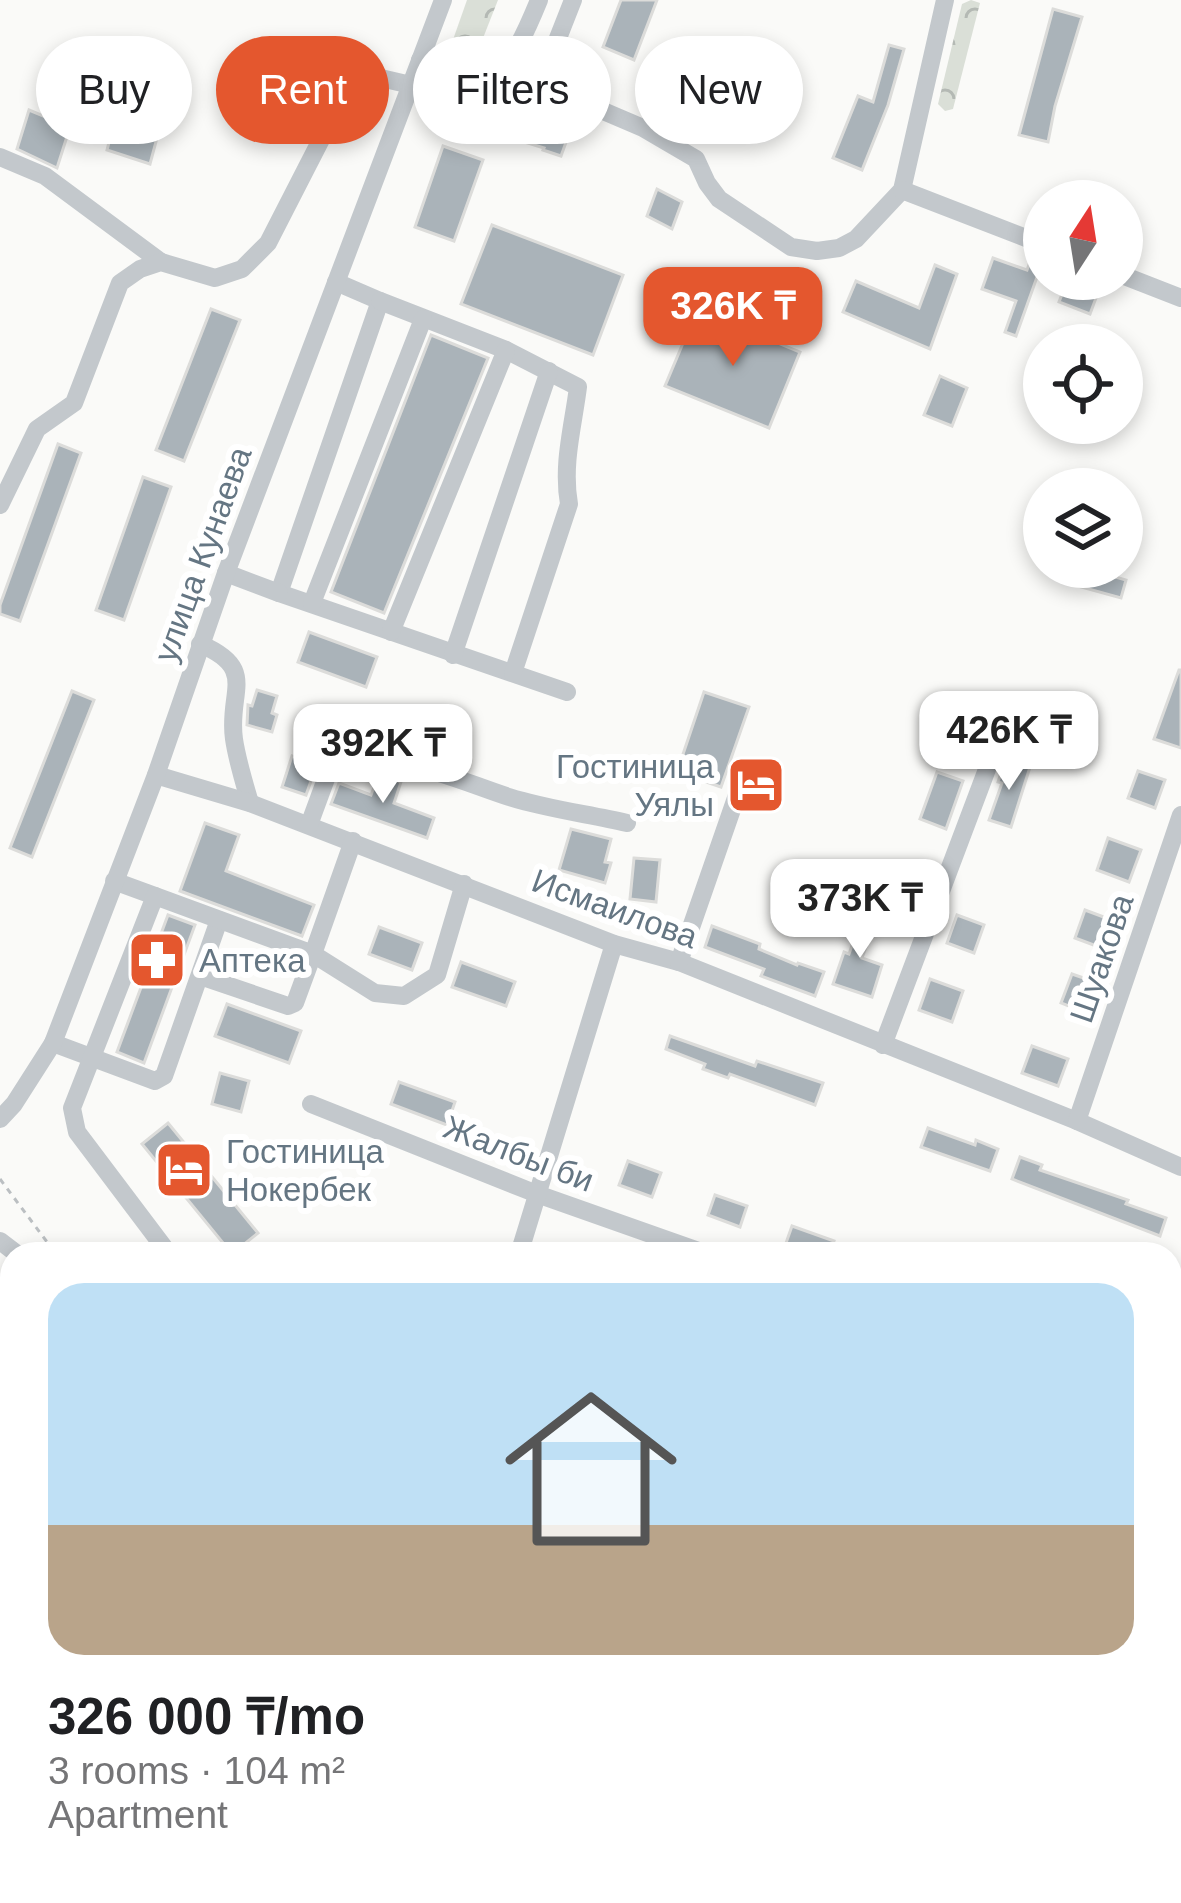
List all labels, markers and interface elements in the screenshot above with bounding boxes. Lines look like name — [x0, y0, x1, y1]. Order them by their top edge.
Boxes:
chip: Buy — [36, 36, 192, 144]
chip: Rent — [216, 36, 389, 144]
chip: Filters — [413, 36, 611, 144]
chip: New — [635, 36, 803, 144]
north arrow — [1023, 180, 1143, 300]
map controls — [1023, 180, 1143, 588]
pin: 326K ₸ — [635, 267, 831, 369]
text: 326K ₸ — [670, 284, 796, 327]
button: locate — [1023, 324, 1143, 444]
street label: улица Кунаева — [146, 441, 259, 667]
button: layers — [1023, 468, 1143, 588]
pin: 426K ₸ — [911, 691, 1107, 793]
pin: 392K ₸ — [285, 704, 481, 806]
text: 426K ₸ — [946, 708, 1072, 751]
text: 392K ₸ — [320, 721, 446, 764]
place label: Гостиница Уялы — [556, 748, 715, 823]
hotel icon: Гостиница Уялы — [725, 754, 787, 816]
pin: 373K ₸ — [762, 859, 958, 961]
street label: Исмаилова — [527, 861, 703, 956]
text: 373K ₸ — [797, 876, 923, 919]
street label: Шуакова — [1062, 888, 1141, 1027]
pharmacy icon: Аптека — [126, 929, 188, 991]
place label: Аптека — [199, 942, 306, 979]
street label: Жалбы би — [439, 1108, 599, 1199]
place label: Гостиница Нокербек — [226, 1133, 385, 1208]
hotel icon: Гостиница Нокербек — [153, 1139, 215, 1201]
icon: home — [483, 1361, 699, 1577]
text: 326 000 ₸/mo — [48, 1688, 365, 1745]
text: 3 rooms · 104 m² — [48, 1749, 345, 1792]
text: Apartment — [48, 1793, 228, 1836]

